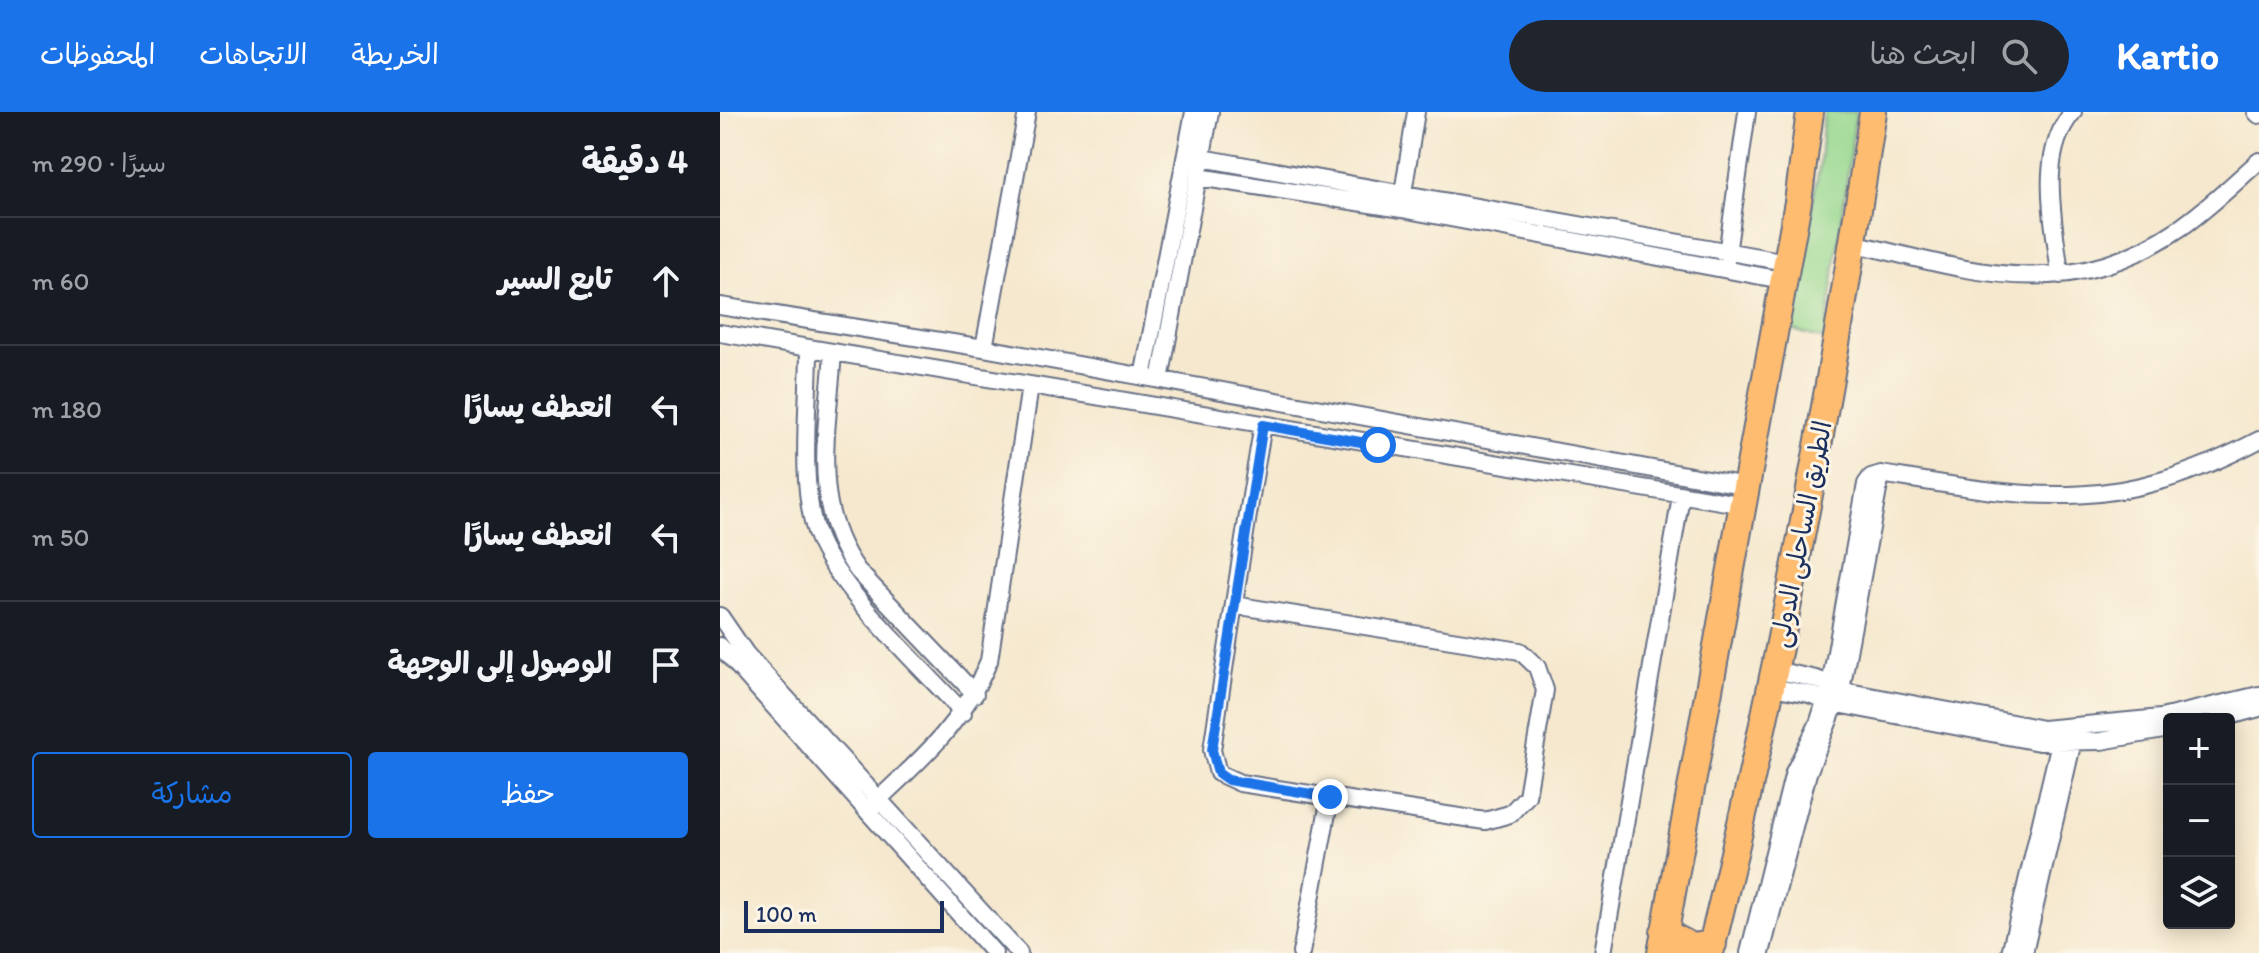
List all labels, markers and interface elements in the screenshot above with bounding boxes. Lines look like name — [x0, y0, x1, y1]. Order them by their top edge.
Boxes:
search box — [1509, 20, 2069, 92]
text: Kartio — [2117, 33, 2219, 79]
icon: search — [1997, 34, 2041, 78]
text: ابحث هنا — [1870, 35, 1977, 72]
text: المحفوظات — [40, 37, 155, 71]
text: الاتجاهات — [199, 37, 307, 71]
text: الخريطة — [351, 37, 439, 71]
text: 4 دقيقة — [581, 141, 688, 182]
text: سيرًا · 290 m — [32, 147, 166, 179]
icon: ahead — [644, 259, 688, 303]
text: تابع السير — [498, 260, 612, 297]
text: 60 m — [32, 265, 90, 297]
icon: left — [644, 387, 688, 431]
text: انعطف يسارًا — [463, 388, 612, 425]
text: 180 m — [32, 393, 102, 425]
street label: الطريق الساحلى الدولى — [1763, 418, 1840, 650]
route start — [1360, 427, 1396, 463]
icon: left — [644, 515, 688, 559]
text: انعطف يسارًا — [463, 516, 612, 553]
text: 50 m — [32, 521, 89, 553]
icon: arrive — [644, 643, 688, 687]
text: الوصول إلى الوجهة — [388, 644, 612, 681]
map controls — [2163, 713, 2235, 929]
button: + — [2163, 713, 2235, 785]
button: مشاركة — [32, 752, 352, 838]
button: حفظ — [368, 752, 688, 838]
route end — [1312, 779, 1348, 815]
button: − — [2163, 785, 2235, 857]
button: layers — [2163, 857, 2235, 929]
scale bar — [744, 897, 944, 933]
text: 100 m — [756, 901, 817, 928]

